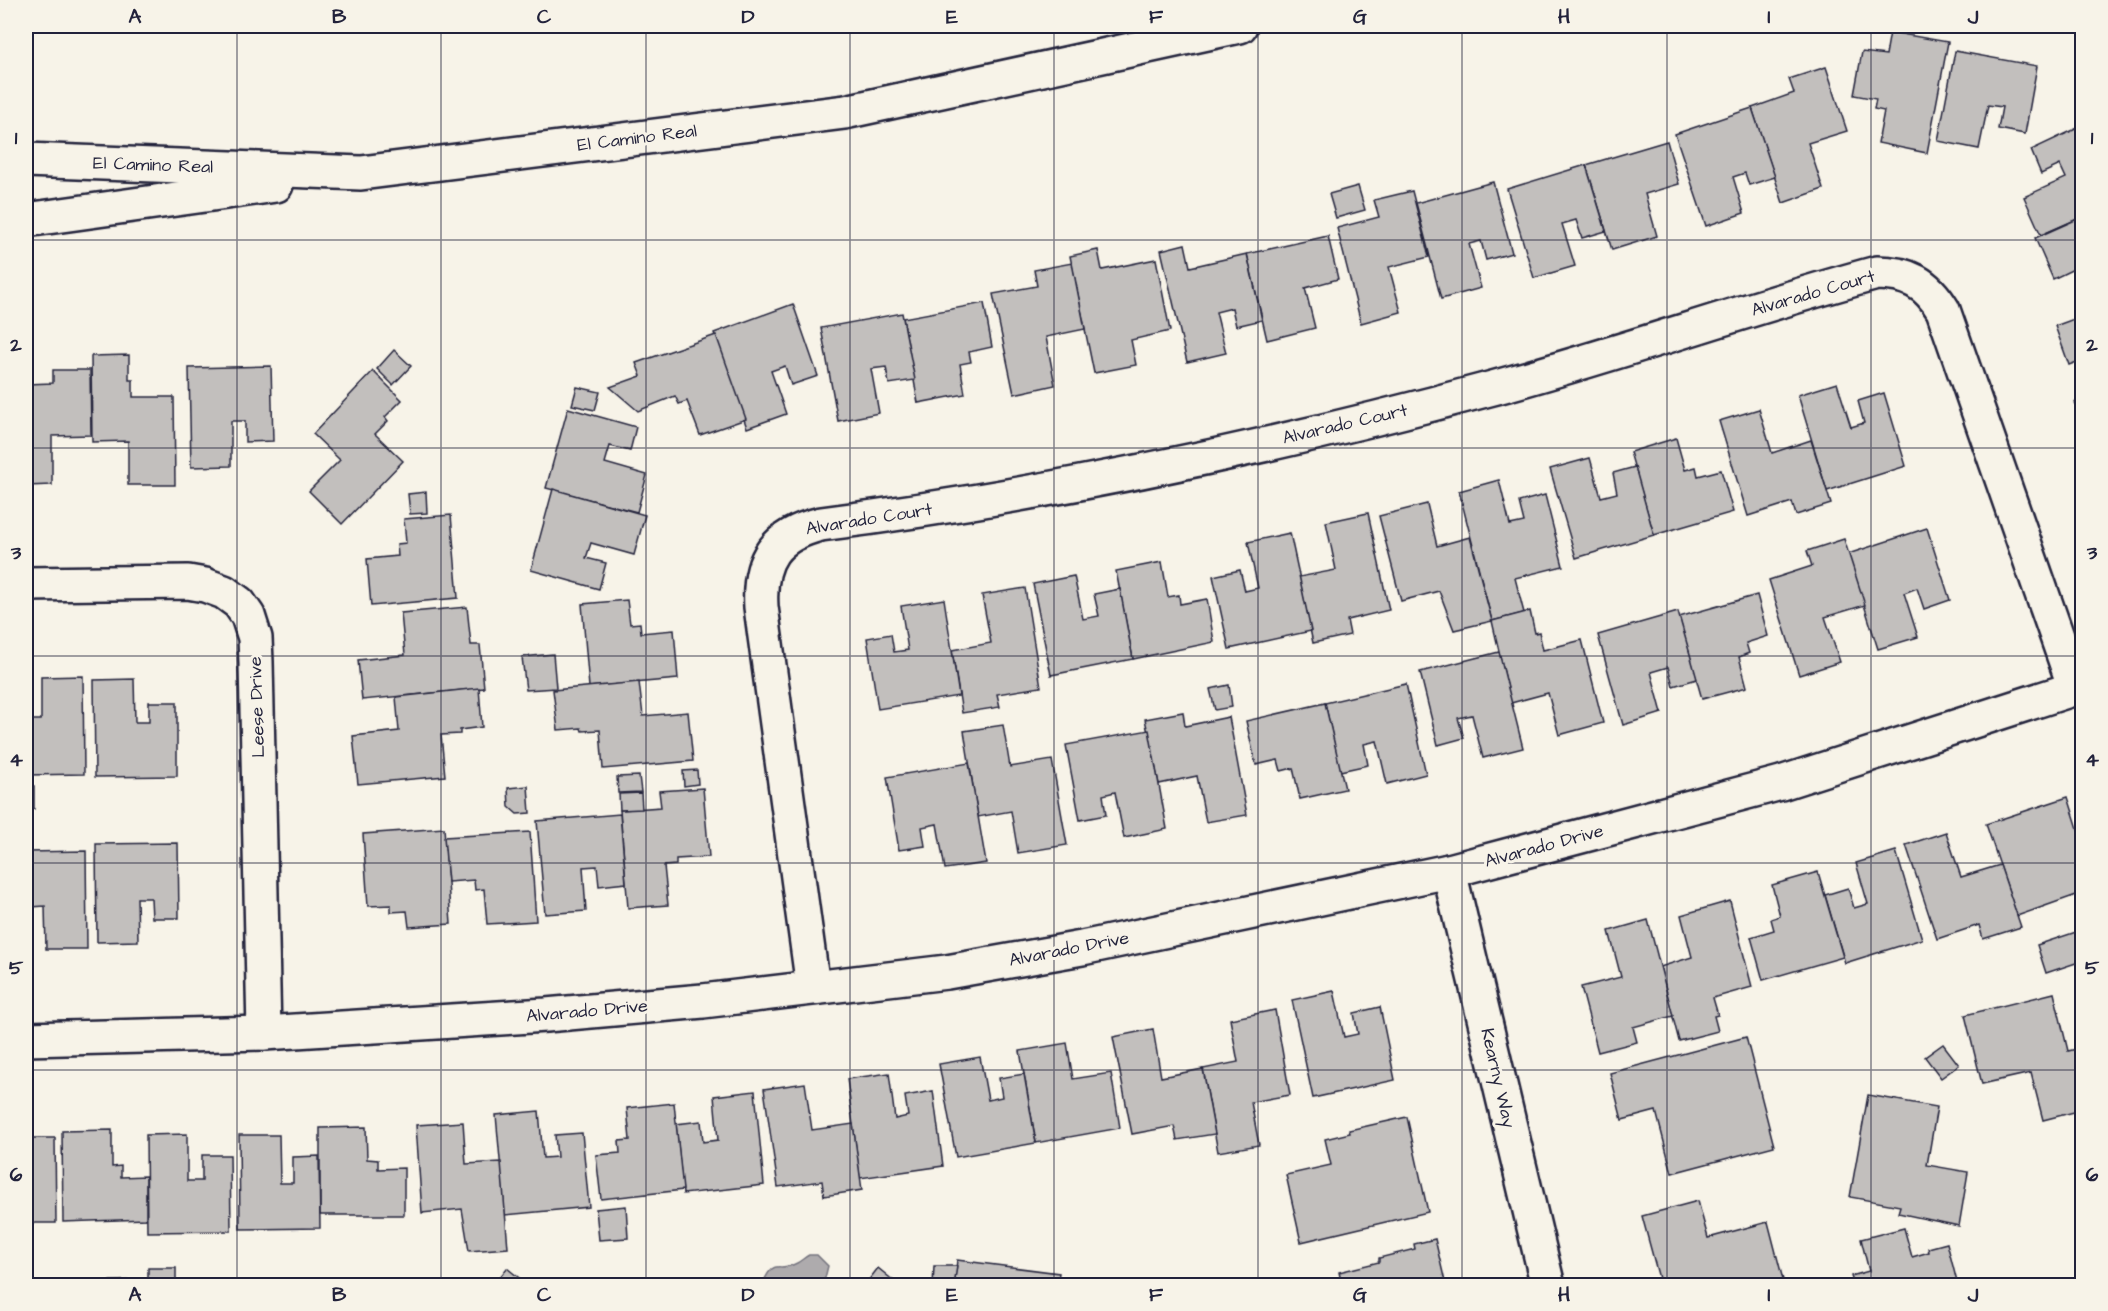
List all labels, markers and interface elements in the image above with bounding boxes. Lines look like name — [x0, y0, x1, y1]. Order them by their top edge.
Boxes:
text: A — [129, 3, 142, 31]
text: B — [332, 3, 347, 31]
text: C — [537, 3, 552, 31]
text: D — [742, 3, 755, 31]
text: E — [946, 3, 958, 31]
text: F — [1149, 3, 1164, 31]
text: G — [1353, 3, 1367, 31]
text: H — [1558, 3, 1570, 31]
text: I — [1767, 3, 1771, 31]
text: J — [1967, 3, 1979, 31]
street label: El Camino Real — [576, 118, 698, 158]
text: 1 — [15, 124, 18, 152]
text: 1 — [2091, 124, 2094, 152]
street label: El Camino Real — [92, 150, 214, 180]
street label: Alvarado Court — [1748, 263, 1879, 323]
text: 2 — [9, 331, 22, 359]
text: 2 — [2085, 331, 2098, 359]
street label: Alvarado Court — [1280, 397, 1411, 451]
street label: Alvarado Court — [804, 497, 935, 541]
text: 3 — [10, 539, 22, 567]
text: 3 — [2086, 539, 2098, 567]
street label: Leese Drive — [243, 656, 271, 758]
text: 4 — [9, 746, 23, 774]
text: 4 — [2085, 746, 2099, 774]
street label: Alvarado Drive — [1482, 818, 1606, 874]
street label: Alvarado Drive — [1007, 925, 1131, 973]
text: 5 — [9, 954, 24, 982]
text: 5 — [2085, 954, 2100, 982]
street label: Alvarado Drive — [525, 993, 649, 1029]
street label: Kearny Way — [1473, 1026, 1522, 1131]
text: 6 — [10, 1161, 23, 1189]
text: 6 — [2086, 1161, 2099, 1189]
text: A — [129, 1281, 142, 1309]
text: B — [332, 1281, 347, 1309]
text: C — [537, 1281, 552, 1309]
text: D — [742, 1281, 755, 1309]
text: E — [946, 1281, 958, 1309]
text: F — [1149, 1281, 1164, 1309]
text: G — [1353, 1281, 1367, 1309]
text: H — [1558, 1281, 1570, 1309]
text: I — [1767, 1281, 1771, 1309]
text: J — [1967, 1281, 1979, 1309]

